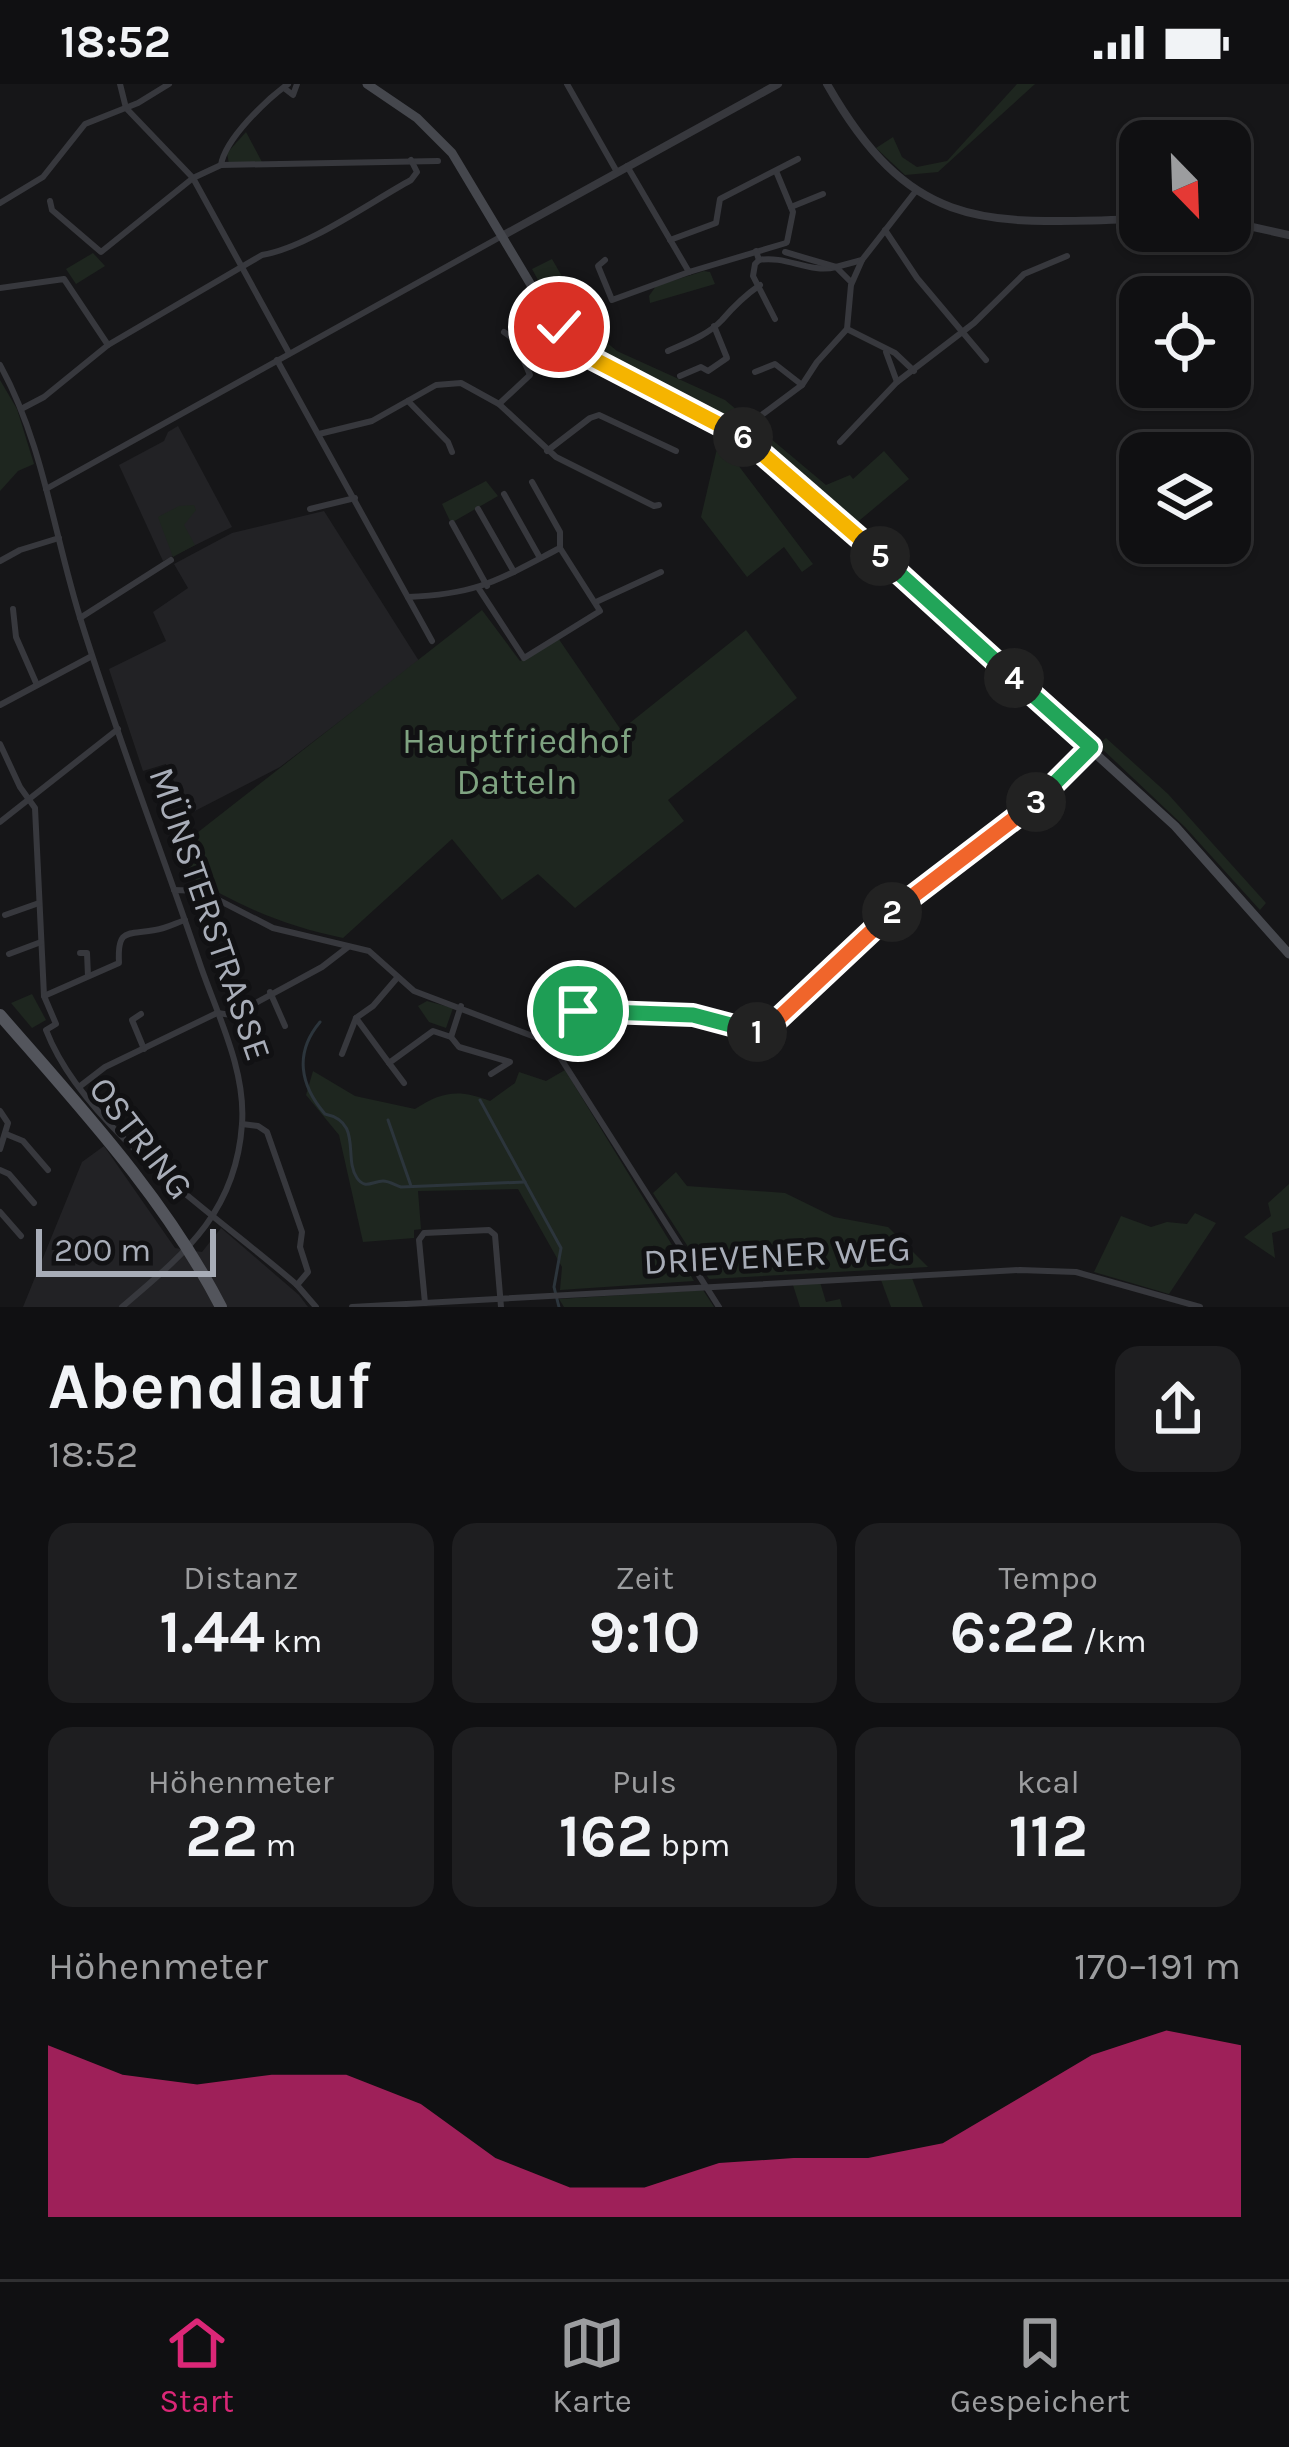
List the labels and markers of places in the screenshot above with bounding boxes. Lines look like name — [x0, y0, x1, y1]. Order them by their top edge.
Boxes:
pin — [508, 276, 610, 378]
pin: 6 — [713, 407, 773, 467]
pin: 5 — [850, 526, 910, 586]
pin: 4 — [984, 648, 1044, 708]
pin: 3 — [1006, 772, 1066, 832]
pin: 2 — [862, 882, 922, 942]
pin — [527, 960, 629, 1062]
pin: 1 — [727, 1002, 787, 1062]

